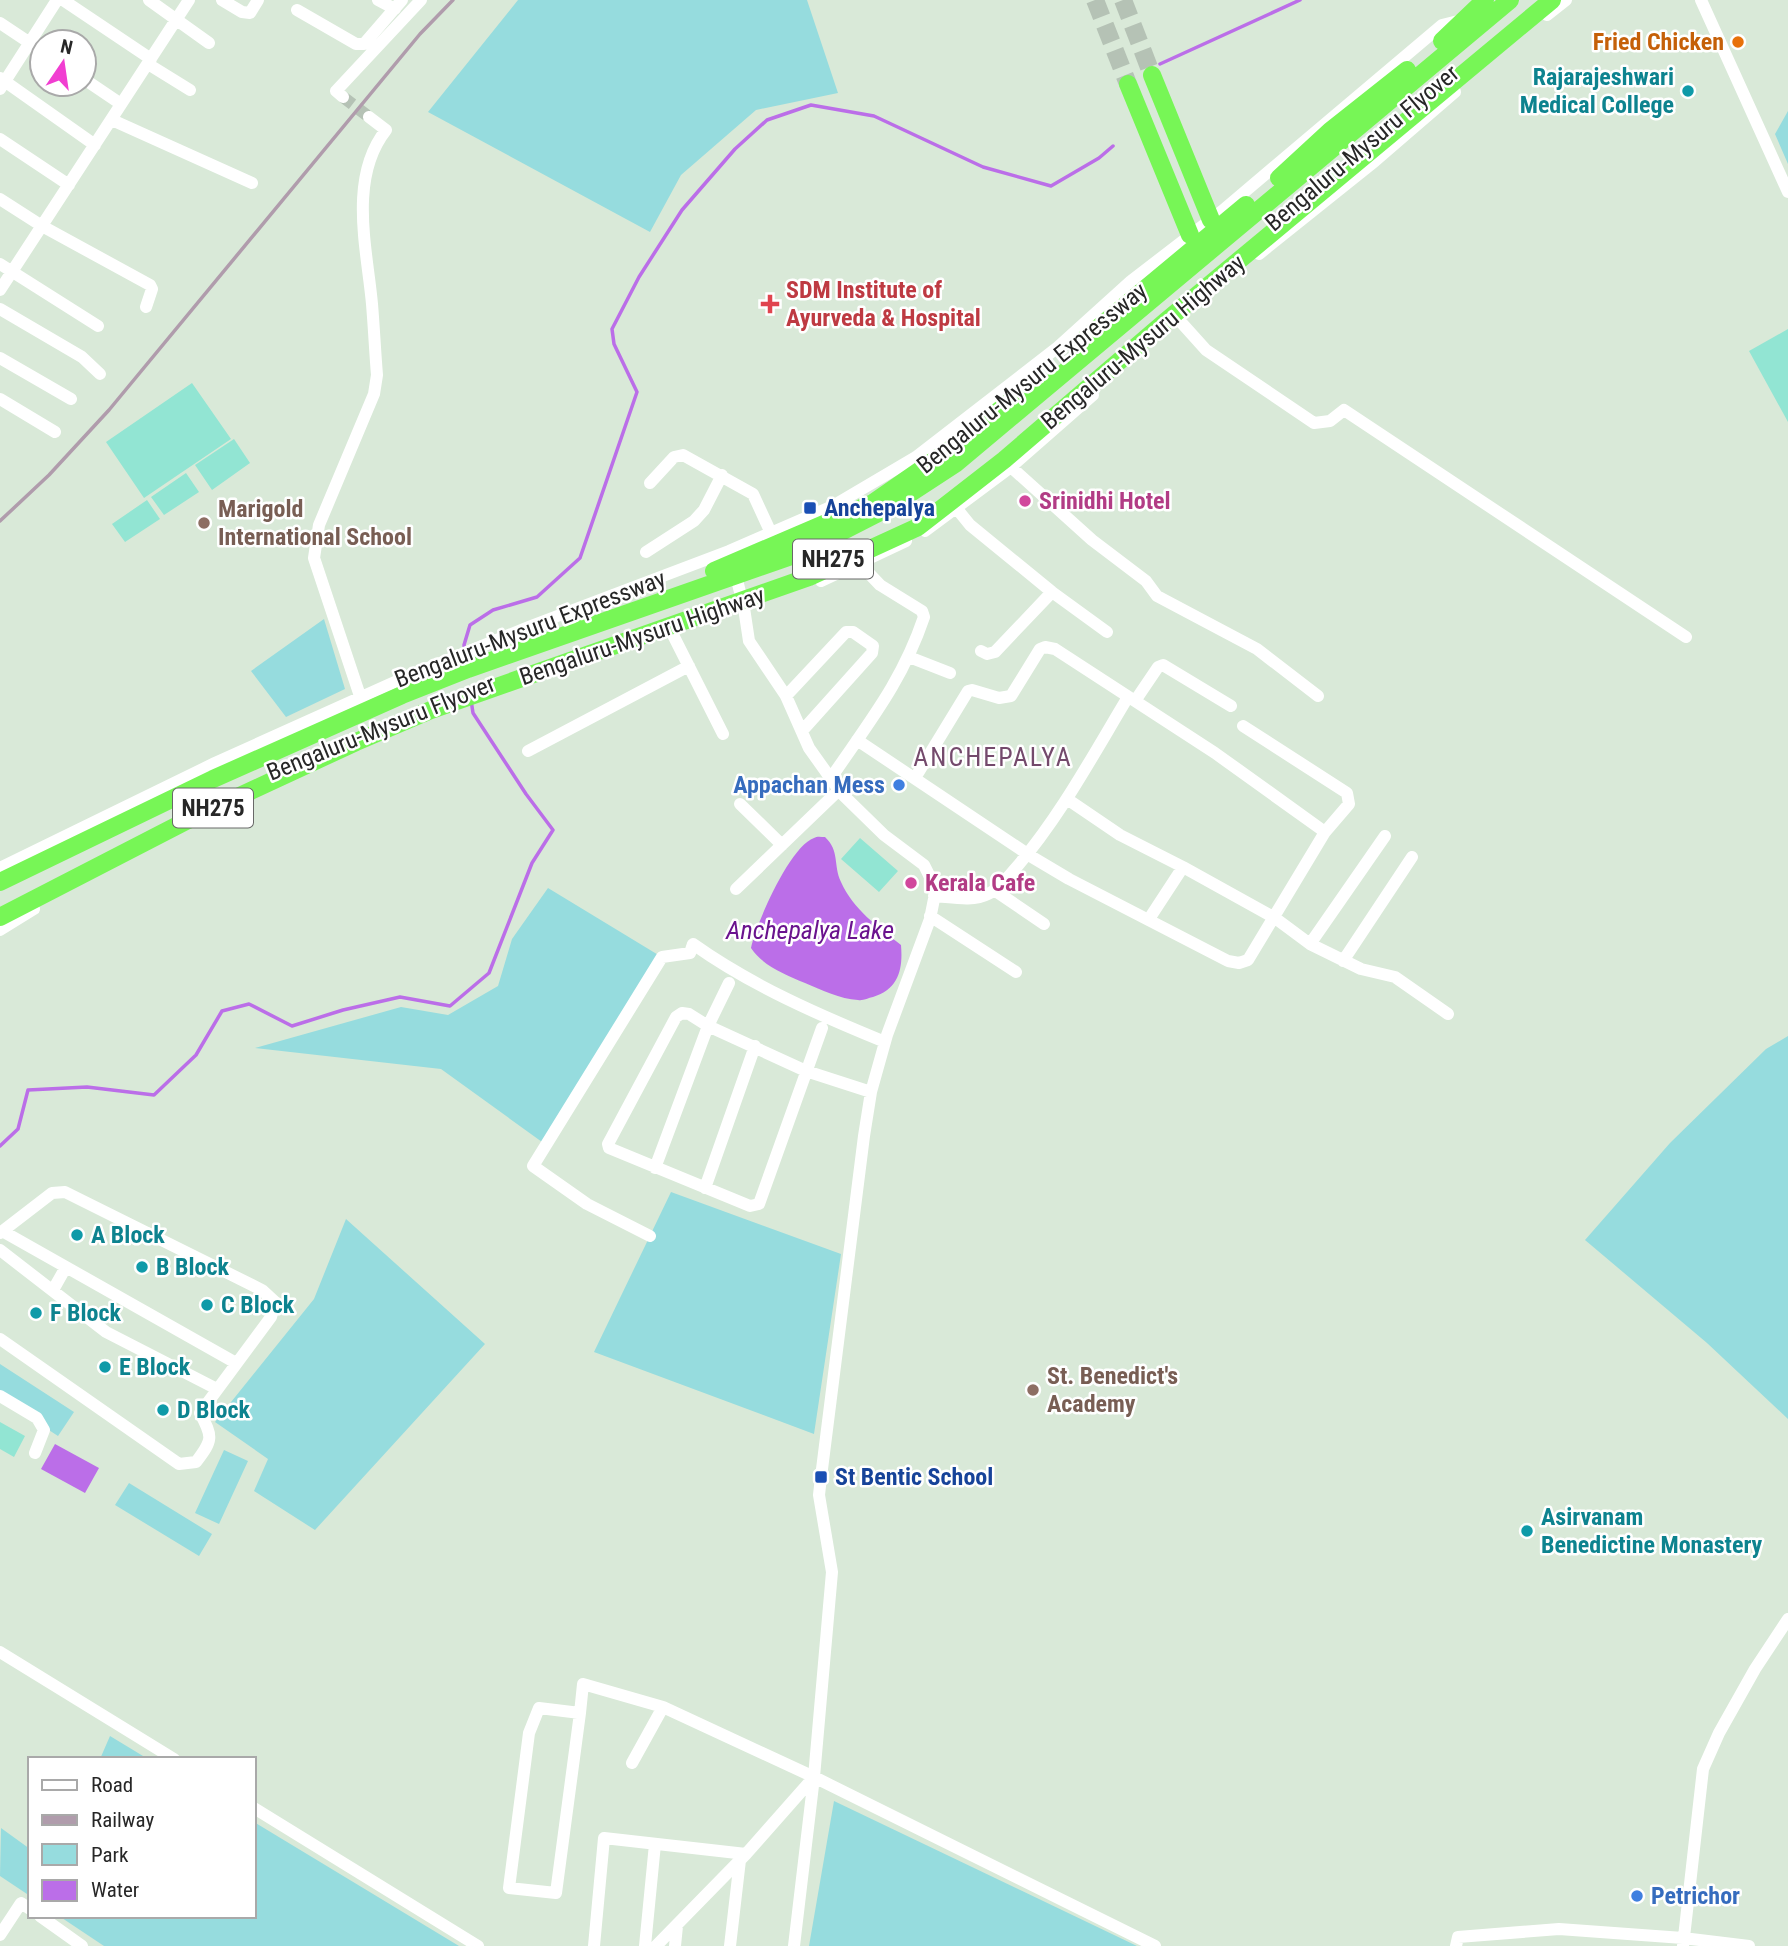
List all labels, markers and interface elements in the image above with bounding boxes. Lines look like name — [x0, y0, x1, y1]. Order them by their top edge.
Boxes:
north arrow — [28, 28, 98, 98]
place label: Fried Chicken — [1593, 28, 1724, 56]
text: N — [58, 34, 75, 59]
marker: Fried Chicken — [1730, 34, 1746, 50]
street label: Bengaluru-Mysuru Flyover — [1260, 59, 1464, 237]
place label: Rajarajeshwari Medical College — [1520, 63, 1674, 119]
marker: Rajarajeshwari Medical College — [1680, 83, 1696, 99]
street label: Bengaluru-Mysuru Highway — [1036, 249, 1250, 435]
place label: SDM Institute of Ayurveda & Hospital — [786, 276, 981, 332]
street label: Bengaluru-Mysuru Expressway — [911, 277, 1153, 479]
marker: SDM Institute of Ayurveda & Hospital — [760, 294, 780, 314]
place label: Srinidhi Hotel — [1039, 487, 1171, 515]
marker: Srinidhi Hotel — [1017, 493, 1033, 509]
place label: Anchepalya — [824, 494, 935, 522]
place label: Marigold International School — [218, 495, 412, 551]
marker: Anchepalya — [802, 500, 818, 516]
marker: Marigold International School — [196, 515, 212, 531]
road number: NH275 — [793, 540, 873, 579]
street label: Bengaluru-Mysuru Expressway — [391, 564, 669, 694]
street label: Bengaluru-Mysuru Highway — [516, 581, 768, 691]
street label: Bengaluru-Mysuru Flyover — [263, 669, 499, 787]
district label: ANCHEPALYA — [913, 742, 1073, 772]
place label: Appachan Mess — [733, 771, 885, 799]
marker: Appachan Mess — [891, 777, 907, 793]
road number: NH275 — [173, 788, 253, 828]
place label: Kerala Cafe — [925, 869, 1035, 897]
marker: Kerala Cafe — [903, 875, 919, 891]
water label: Anchepalya Lake — [725, 915, 894, 945]
place label: A Block — [91, 1221, 165, 1249]
marker: A Block — [69, 1227, 85, 1243]
place label: B Block — [156, 1253, 229, 1281]
marker: B Block — [134, 1259, 150, 1275]
place label: C Block — [221, 1291, 295, 1319]
marker: C Block — [199, 1297, 215, 1313]
place label: F Block — [50, 1299, 121, 1327]
marker: F Block — [28, 1305, 44, 1321]
place label: E Block — [119, 1353, 191, 1381]
marker: E Block — [97, 1359, 113, 1375]
place label: St. Benedict's Academy — [1047, 1362, 1178, 1418]
marker: St. Benedict's Academy — [1025, 1382, 1041, 1398]
place label: D Block — [177, 1396, 251, 1424]
marker: D Block — [155, 1402, 171, 1418]
place label: St Bentic School — [835, 1463, 993, 1491]
marker: St Bentic School — [813, 1469, 829, 1485]
place label: Asirvanam Benedictine Monastery — [1541, 1503, 1763, 1559]
marker: Asirvanam Benedictine Monastery — [1519, 1523, 1535, 1539]
legend — [28, 1757, 256, 1918]
text: Road — [91, 1773, 133, 1797]
text: Railway — [91, 1808, 154, 1832]
text: Park — [91, 1843, 129, 1867]
text: Water — [91, 1878, 139, 1902]
place label: Petrichor — [1651, 1882, 1740, 1910]
marker: Petrichor — [1629, 1888, 1645, 1904]

